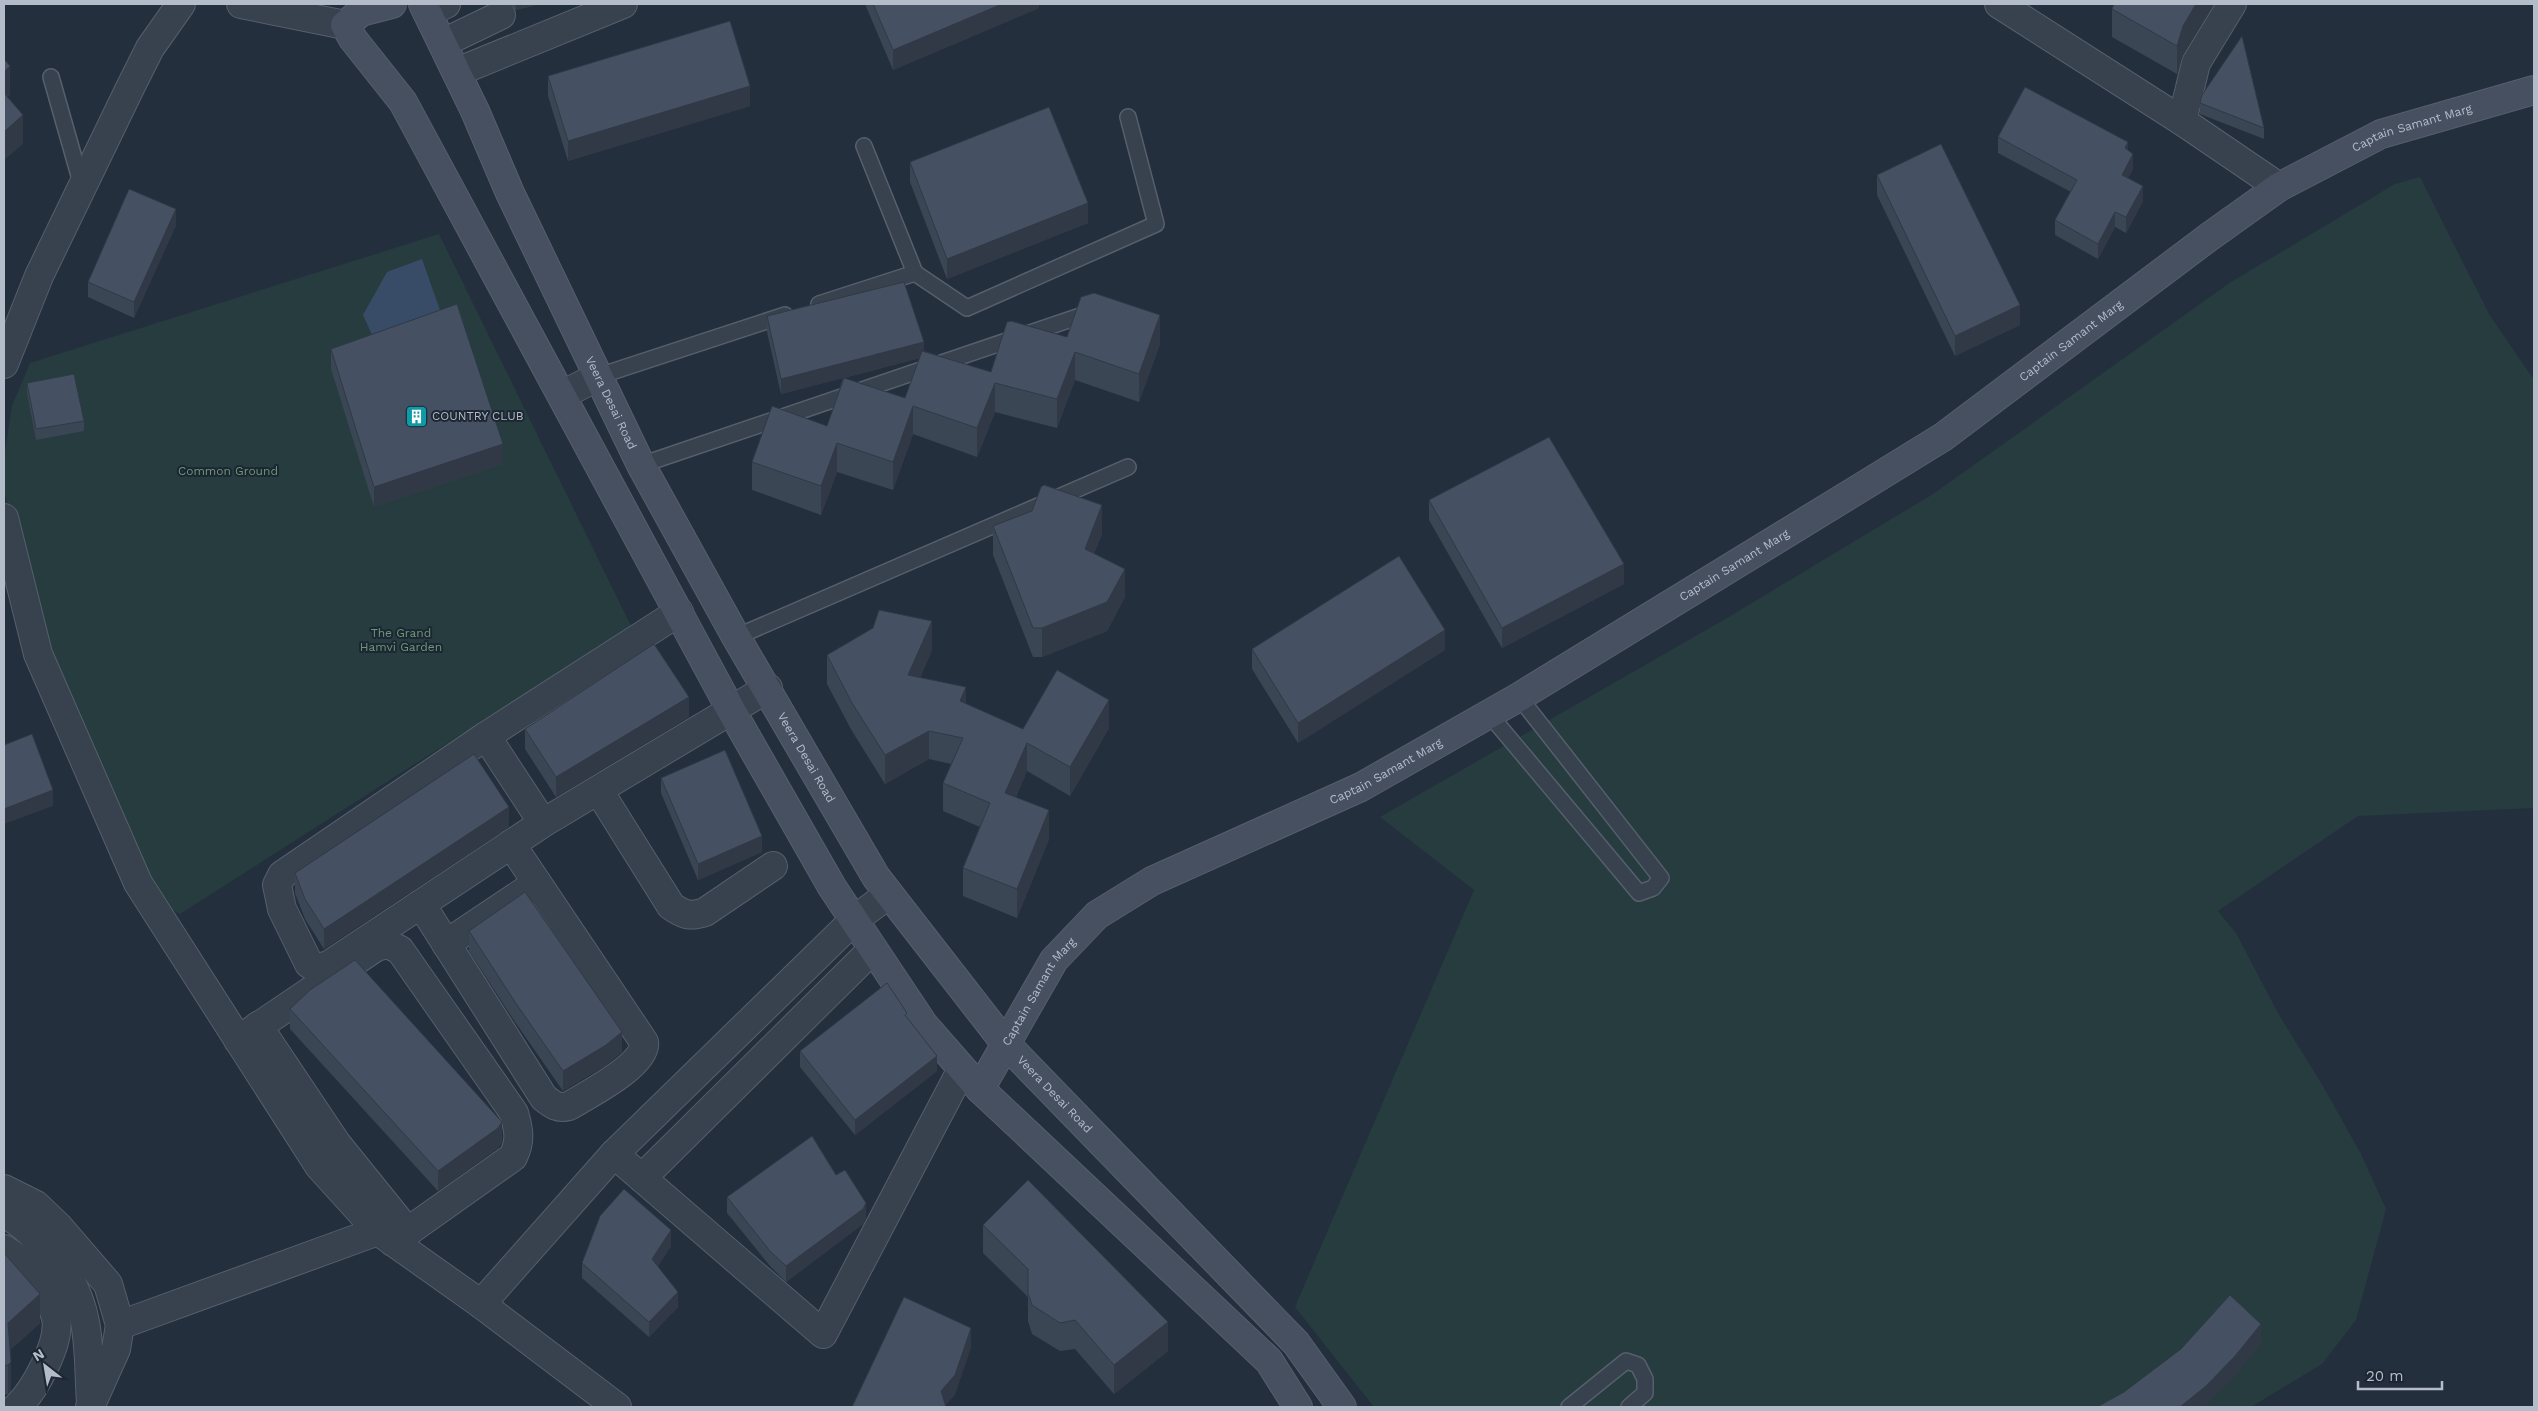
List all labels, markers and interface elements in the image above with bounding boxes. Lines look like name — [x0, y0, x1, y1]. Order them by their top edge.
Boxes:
street label: Captain Samant Marg — [2350, 101, 2474, 155]
street label: Captain Samant Marg — [2016, 297, 2126, 384]
street label: Veera Desai Road — [583, 354, 639, 452]
building icon: COUNTRY CLUB — [404, 404, 428, 428]
place label: COUNTRY CLUB — [432, 409, 524, 423]
park label: Common Ground — [178, 464, 278, 478]
street label: Captain Samant Marg — [1677, 526, 1792, 604]
park label: The Grand Hamvi Garden — [360, 626, 442, 654]
street label: Veera Desai Road — [775, 710, 838, 805]
street label: Captain Samant Marg — [1327, 735, 1445, 807]
street label: Captain Samant Marg — [999, 934, 1079, 1048]
street label: Veera Desai Road — [1014, 1053, 1095, 1136]
north arrow — [20, 1341, 70, 1391]
text: N — [30, 1345, 47, 1364]
scale bar — [2358, 1358, 2442, 1390]
text: 20 m — [2366, 1367, 2404, 1385]

